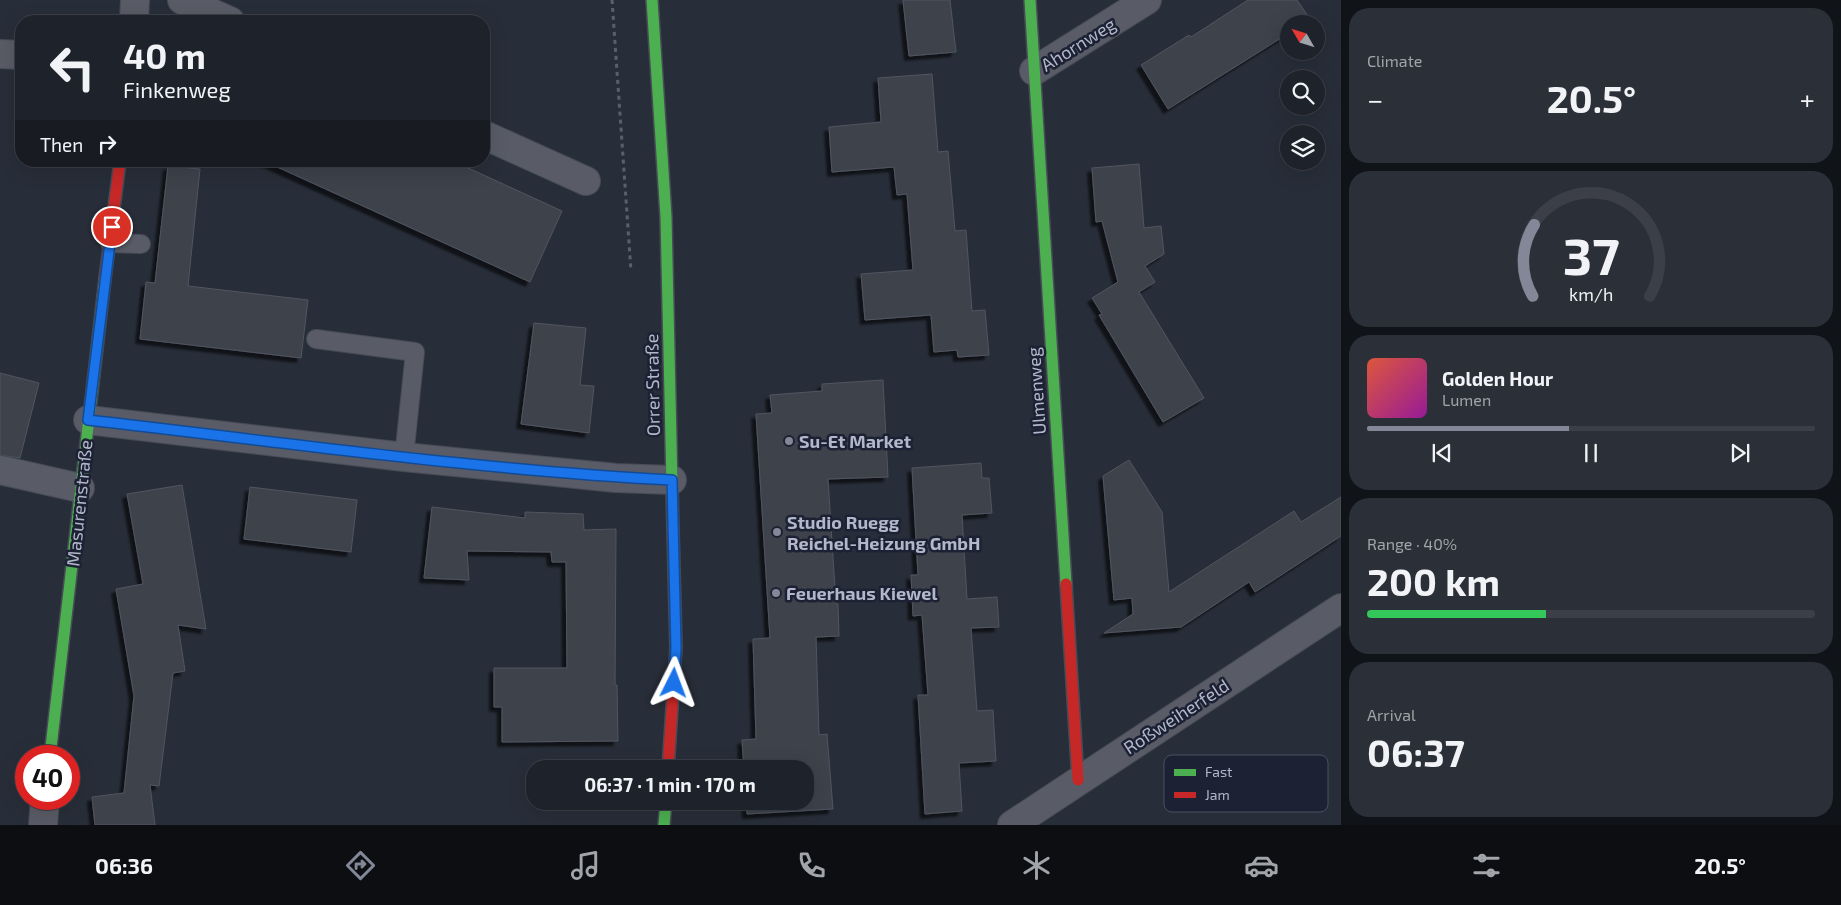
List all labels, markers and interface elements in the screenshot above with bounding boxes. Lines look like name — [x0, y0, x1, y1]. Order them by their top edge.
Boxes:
street label: Ahornweg — [1037, 12, 1119, 76]
north arrow — [1280, 15, 1325, 60]
map controls — [1280, 15, 1325, 170]
text: 40 m — [123, 34, 206, 76]
icon: left — [40, 35, 105, 100]
text: Climate — [1367, 51, 1422, 70]
button: search — [1280, 70, 1325, 115]
text: 20.5° — [1547, 75, 1636, 121]
text: Finkenweg — [123, 76, 231, 102]
text: − — [1367, 82, 1383, 116]
text: + — [1800, 82, 1815, 116]
button: layers — [1280, 125, 1325, 170]
icon: right — [93, 130, 121, 158]
text: Then — [40, 133, 83, 156]
pin — [91, 206, 133, 248]
icon: arrive — [98, 213, 126, 241]
text: 37 — [1563, 223, 1619, 285]
text: km/h — [1569, 283, 1613, 305]
street label: Orrer Straße — [640, 334, 664, 436]
street label: Ulmenweg — [1022, 346, 1050, 436]
text: Golden Hour — [1442, 367, 1553, 390]
text: Lumen — [1442, 390, 1491, 409]
place label: Su-Et Market — [799, 430, 912, 452]
marker: Su-Et Market — [783, 435, 795, 447]
street label: Masurenstraße — [61, 439, 97, 567]
icon: previous — [1428, 439, 1456, 467]
icon: pause — [1577, 439, 1605, 467]
icon: next — [1726, 439, 1754, 467]
place label: Studio Ruegg Reichel-Heizung GmbH — [787, 511, 980, 554]
marker: Studio Ruegg Reichel-Heizung GmbH — [771, 526, 783, 538]
text: Range · 40% — [1367, 534, 1457, 553]
text: 200 km — [1367, 558, 1500, 604]
place label: Feuerhaus Kiewel — [786, 582, 937, 604]
marker: Feuerhaus Kiewel — [770, 587, 782, 599]
position arrow — [647, 656, 699, 708]
street label: Roßweiherfeld — [1119, 674, 1233, 758]
text: Arrival — [1367, 705, 1416, 724]
text: 06:37 — [1367, 729, 1465, 775]
speed limit sign: 40 — [15, 745, 80, 810]
legend — [1164, 755, 1328, 812]
text: Fast — [1205, 763, 1232, 780]
text: 06:37 · 1 min · 170 m — [584, 773, 756, 796]
text: Jam — [1205, 786, 1230, 803]
icon: directions — [343, 848, 378, 883]
icon: music — [568, 848, 603, 883]
icon: phone — [794, 848, 829, 883]
icon: climate — [1019, 848, 1054, 883]
icon: car — [1244, 848, 1279, 883]
icon: filters — [1469, 848, 1504, 883]
text: 06:36 — [95, 852, 153, 878]
text: 20.5° — [1694, 852, 1746, 878]

